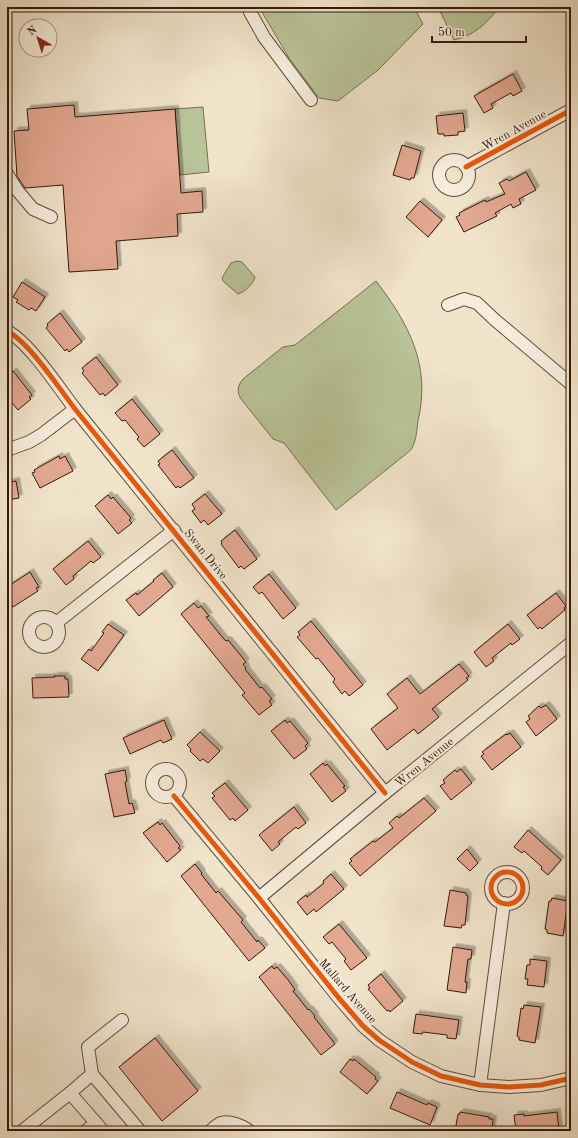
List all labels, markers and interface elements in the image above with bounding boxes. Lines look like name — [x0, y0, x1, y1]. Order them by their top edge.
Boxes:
north arrow — [18, 18, 58, 58]
scale bar — [432, 18, 526, 44]
text: N — [26, 24, 40, 38]
text: 50 m — [438, 26, 465, 39]
street label: Wren Avenue — [480, 108, 549, 153]
street label: Swan Drive — [181, 527, 229, 582]
street label: Wren Avenue — [393, 735, 456, 790]
street label: Mallard Avenue — [316, 957, 379, 1027]

